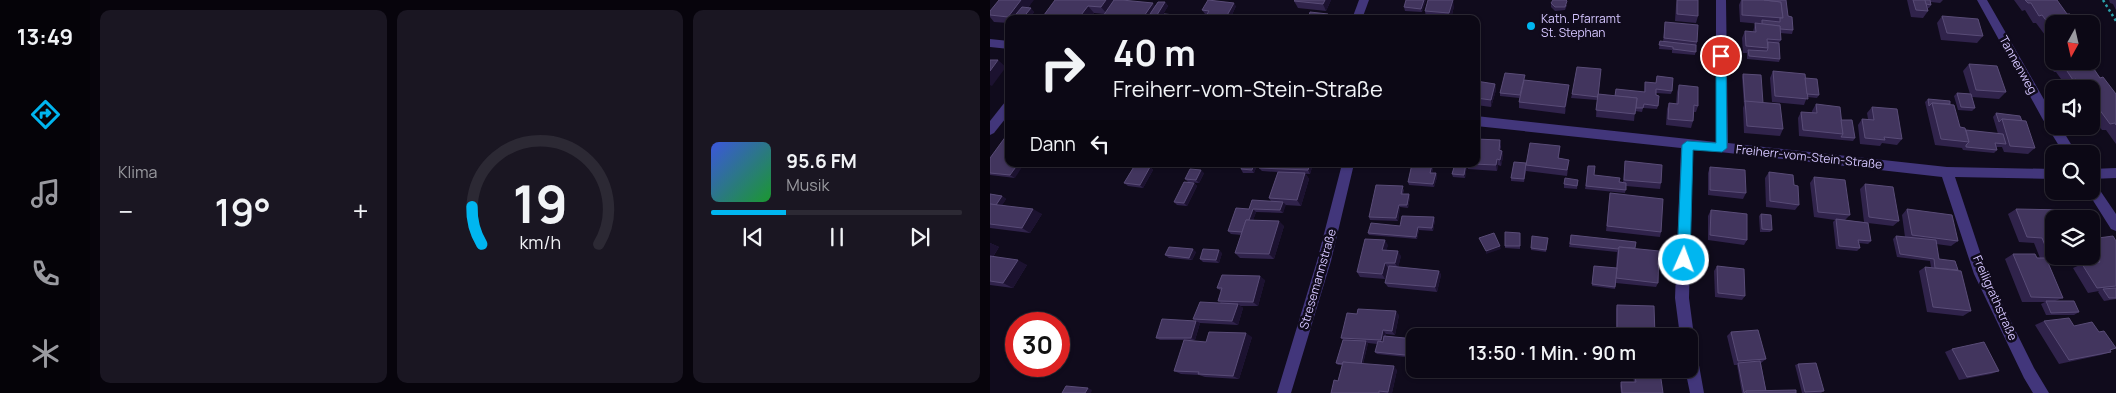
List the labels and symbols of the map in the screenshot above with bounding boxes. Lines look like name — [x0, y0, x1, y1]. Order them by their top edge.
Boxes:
place label: Kath. Pfarramt St. Stephan — [1541, 10, 1621, 41]
north arrow — [2045, 15, 2100, 70]
marker: Kath. Pfarramt St. Stephan — [1525, 20, 1537, 32]
street label: Tannenweg — [1995, 33, 2041, 97]
pin — [1700, 35, 1742, 77]
street label: Freiherr-vom-Stein-Straße — [1735, 140, 1883, 173]
street label: Stresemannstraße — [1295, 227, 1340, 331]
position arrow — [1657, 233, 1709, 285]
street label: Freiligrathstraße — [1969, 253, 2022, 343]
speed limit sign: 30 — [1005, 312, 1070, 377]

